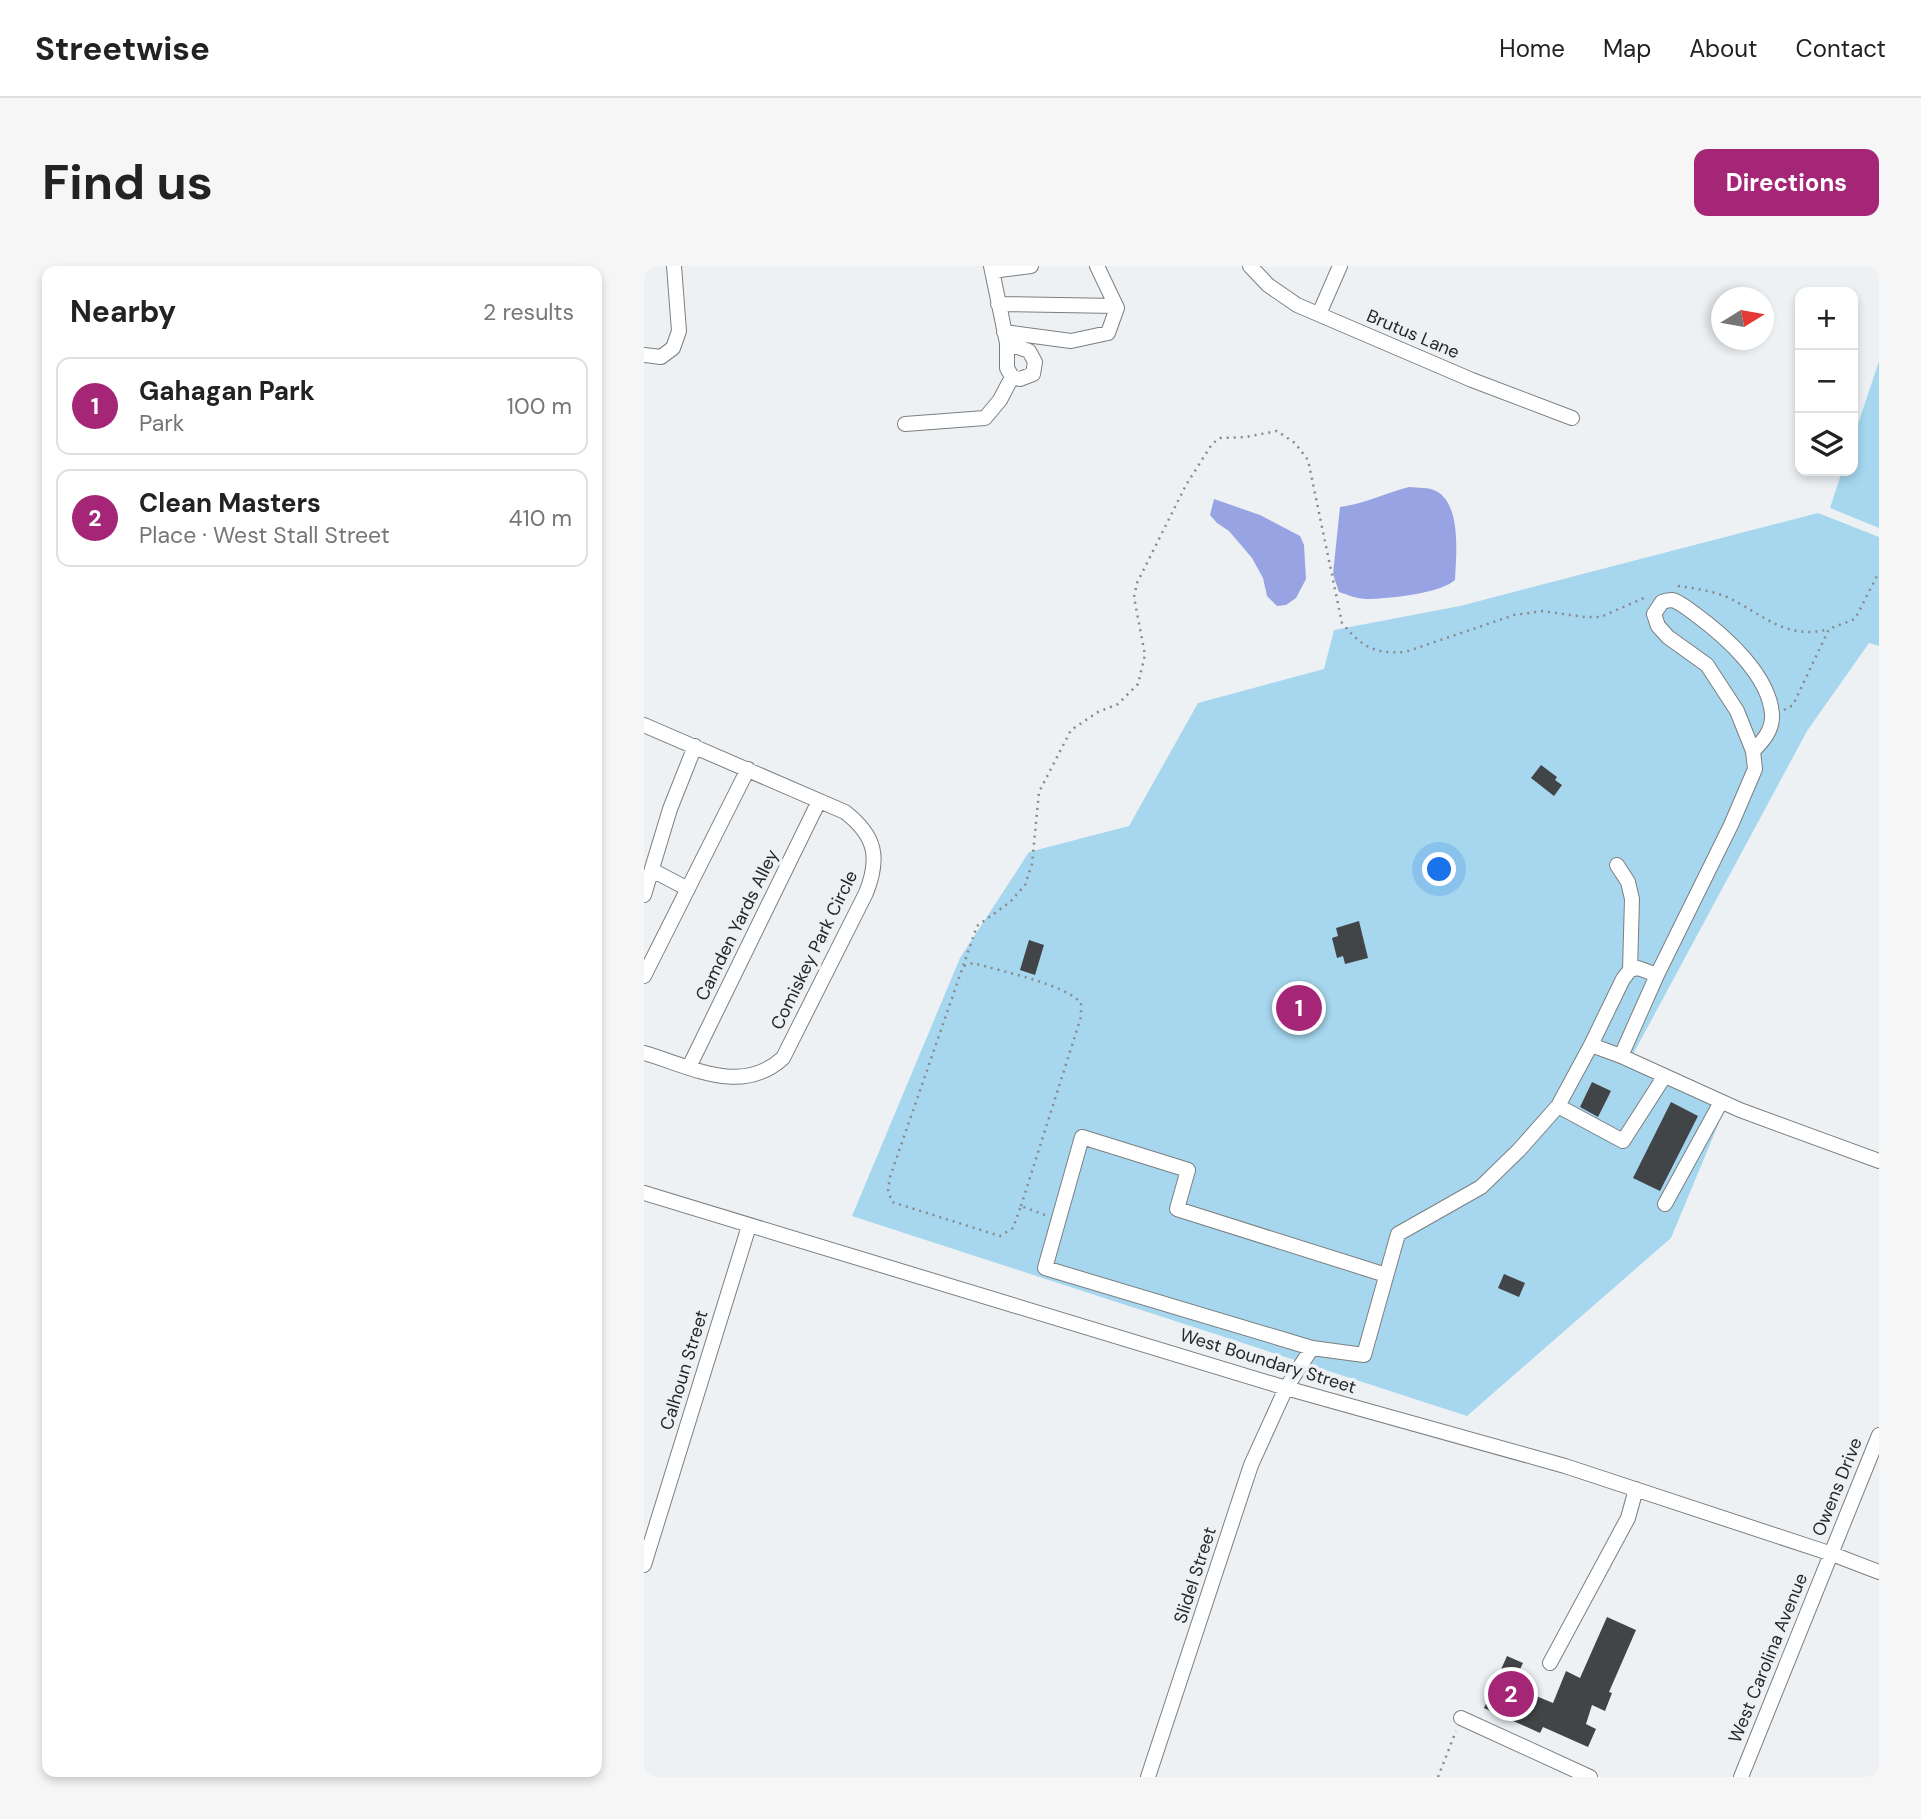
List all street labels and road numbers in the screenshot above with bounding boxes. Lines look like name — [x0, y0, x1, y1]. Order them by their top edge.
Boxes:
street label: Brutus Lane — [1363, 304, 1463, 364]
street label: Camden Yards Alley — [690, 845, 784, 1005]
street label: Comiskey Park Circle — [765, 866, 863, 1034]
street label: Calhoun Street — [654, 1307, 714, 1433]
street label: West Boundary Street — [1177, 1323, 1359, 1399]
street label: Owens Drive — [1806, 1434, 1868, 1540]
street label: Slidel Street — [1168, 1524, 1222, 1626]
street label: West Carolina Avenue — [1723, 1569, 1813, 1747]

